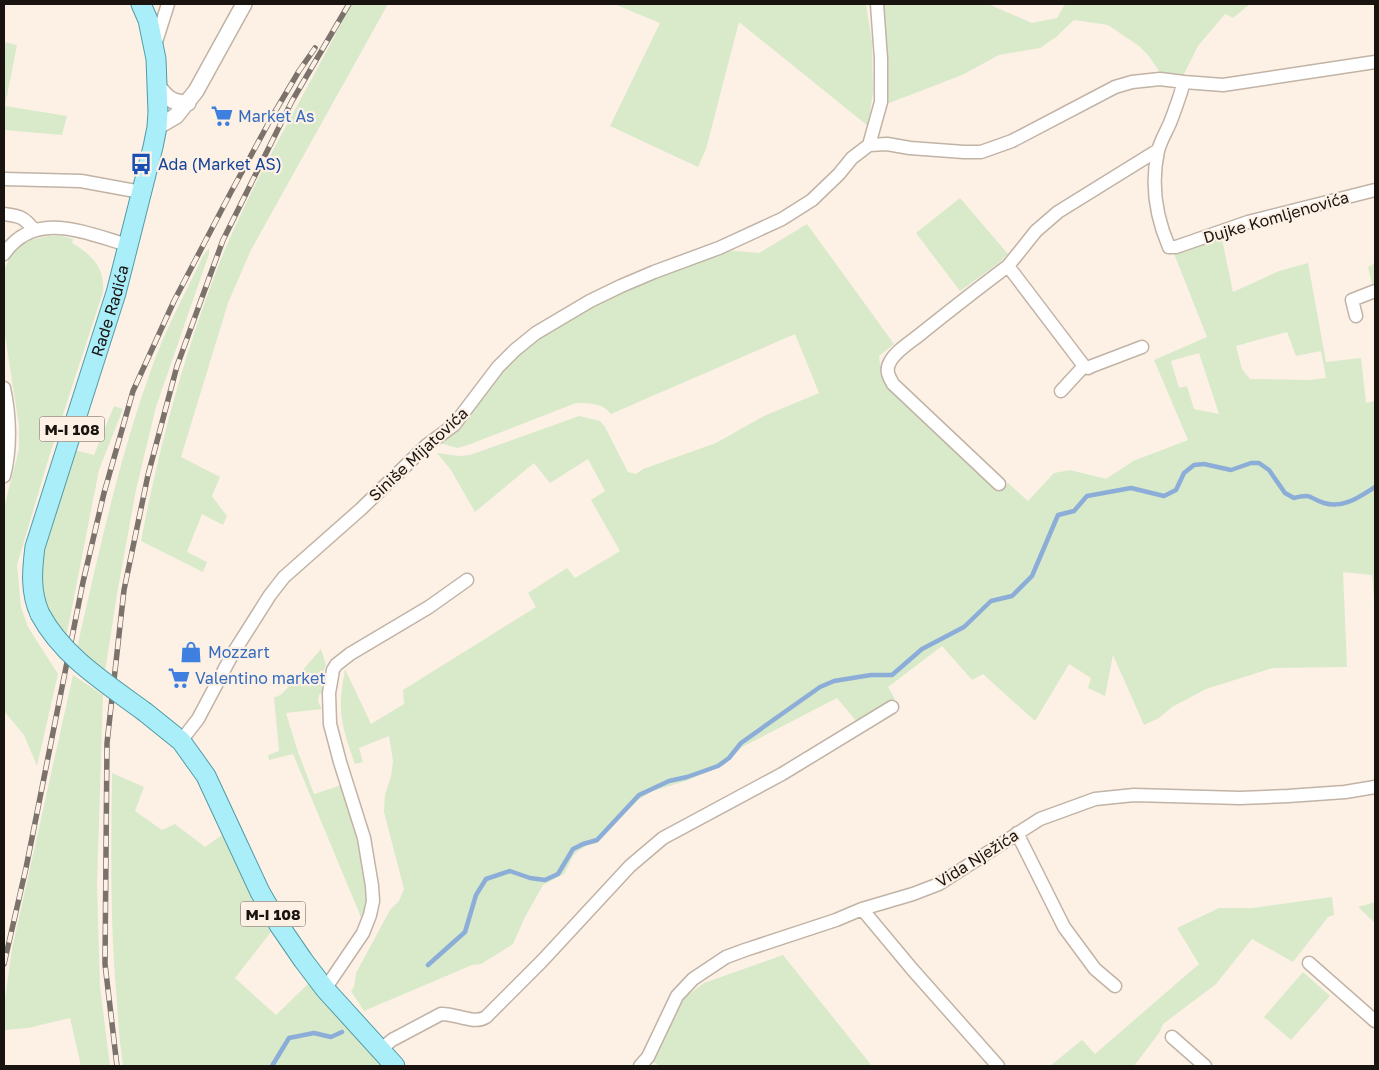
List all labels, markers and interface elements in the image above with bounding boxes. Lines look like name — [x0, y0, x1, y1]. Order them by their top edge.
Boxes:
supermarket icon: Market As — [209, 103, 235, 129]
place label: Market As — [238, 106, 315, 126]
bus stop icon: Ada (Market AS) — [128, 151, 154, 177]
place label: Ada (Market AS) — [158, 154, 282, 174]
street label: Dujke Komljenovića — [1201, 187, 1351, 247]
street label: Rade Radića — [86, 263, 133, 359]
street label: Siniše Mijatovića — [364, 403, 472, 505]
road number: M-I 108 — [40, 416, 104, 442]
shop icon: Mozzart — [178, 639, 204, 665]
place label: Mozzart — [208, 642, 270, 662]
supermarket icon: Valentino market — [166, 665, 192, 691]
place label: Valentino market — [195, 668, 326, 688]
street label: Vida Nježića — [932, 825, 1022, 891]
road number: M-I 108 — [240, 902, 306, 926]

